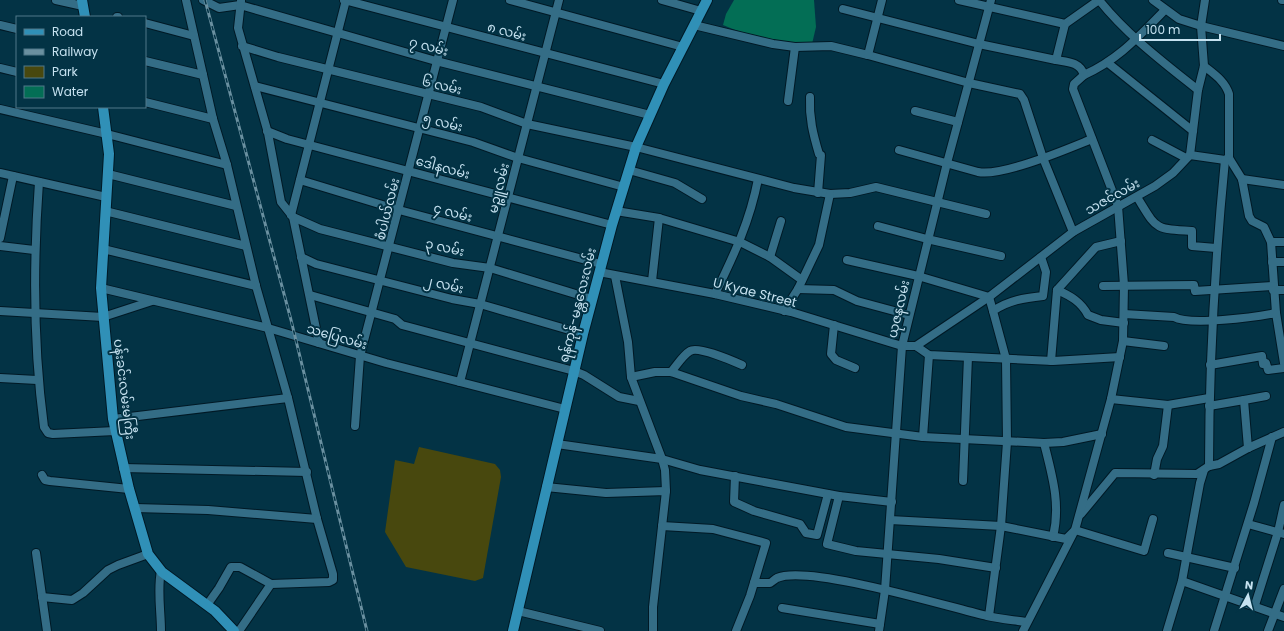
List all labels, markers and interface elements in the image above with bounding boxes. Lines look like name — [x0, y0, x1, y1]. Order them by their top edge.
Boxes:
legend — [16, 16, 146, 108]
scale bar — [1140, 16, 1220, 42]
street label: ၈ လမ်း — [485, 17, 529, 46]
text: 100 m — [1146, 21, 1180, 38]
text: Road — [52, 23, 83, 40]
street label: ၇ လမ်း — [407, 32, 451, 62]
text: Railway — [52, 43, 98, 60]
text: Park — [52, 63, 79, 80]
street label: ၆ လမ်း — [420, 72, 464, 99]
text: Water — [52, 83, 89, 100]
street label: ၅ လမ်း — [421, 108, 465, 138]
street label: ဒေါနလမ်း — [414, 151, 472, 185]
street label: မဉ္ဇူလမ်း — [483, 161, 515, 216]
street label: သဇင်လမ်း — [1081, 174, 1143, 219]
street label: စံပါယ်လမ်း — [371, 176, 404, 242]
street label: ၄ လမ်း — [431, 198, 474, 228]
street label: ၃ လမ်း — [423, 234, 466, 262]
street label: ရန်ကုန်-မန္တလေးလမ်း — [554, 246, 602, 365]
street label: ၂ လမ်း — [422, 271, 466, 299]
street label: U Kyae Street — [711, 273, 799, 312]
street label: ယုဇနလမ်း — [883, 278, 915, 340]
street label: သပြေလမ်း — [304, 319, 369, 355]
street label: ပန်းခင်းလမ်းမကြီး — [108, 338, 140, 441]
north arrow — [1228, 575, 1268, 615]
text: N — [1244, 577, 1254, 594]

